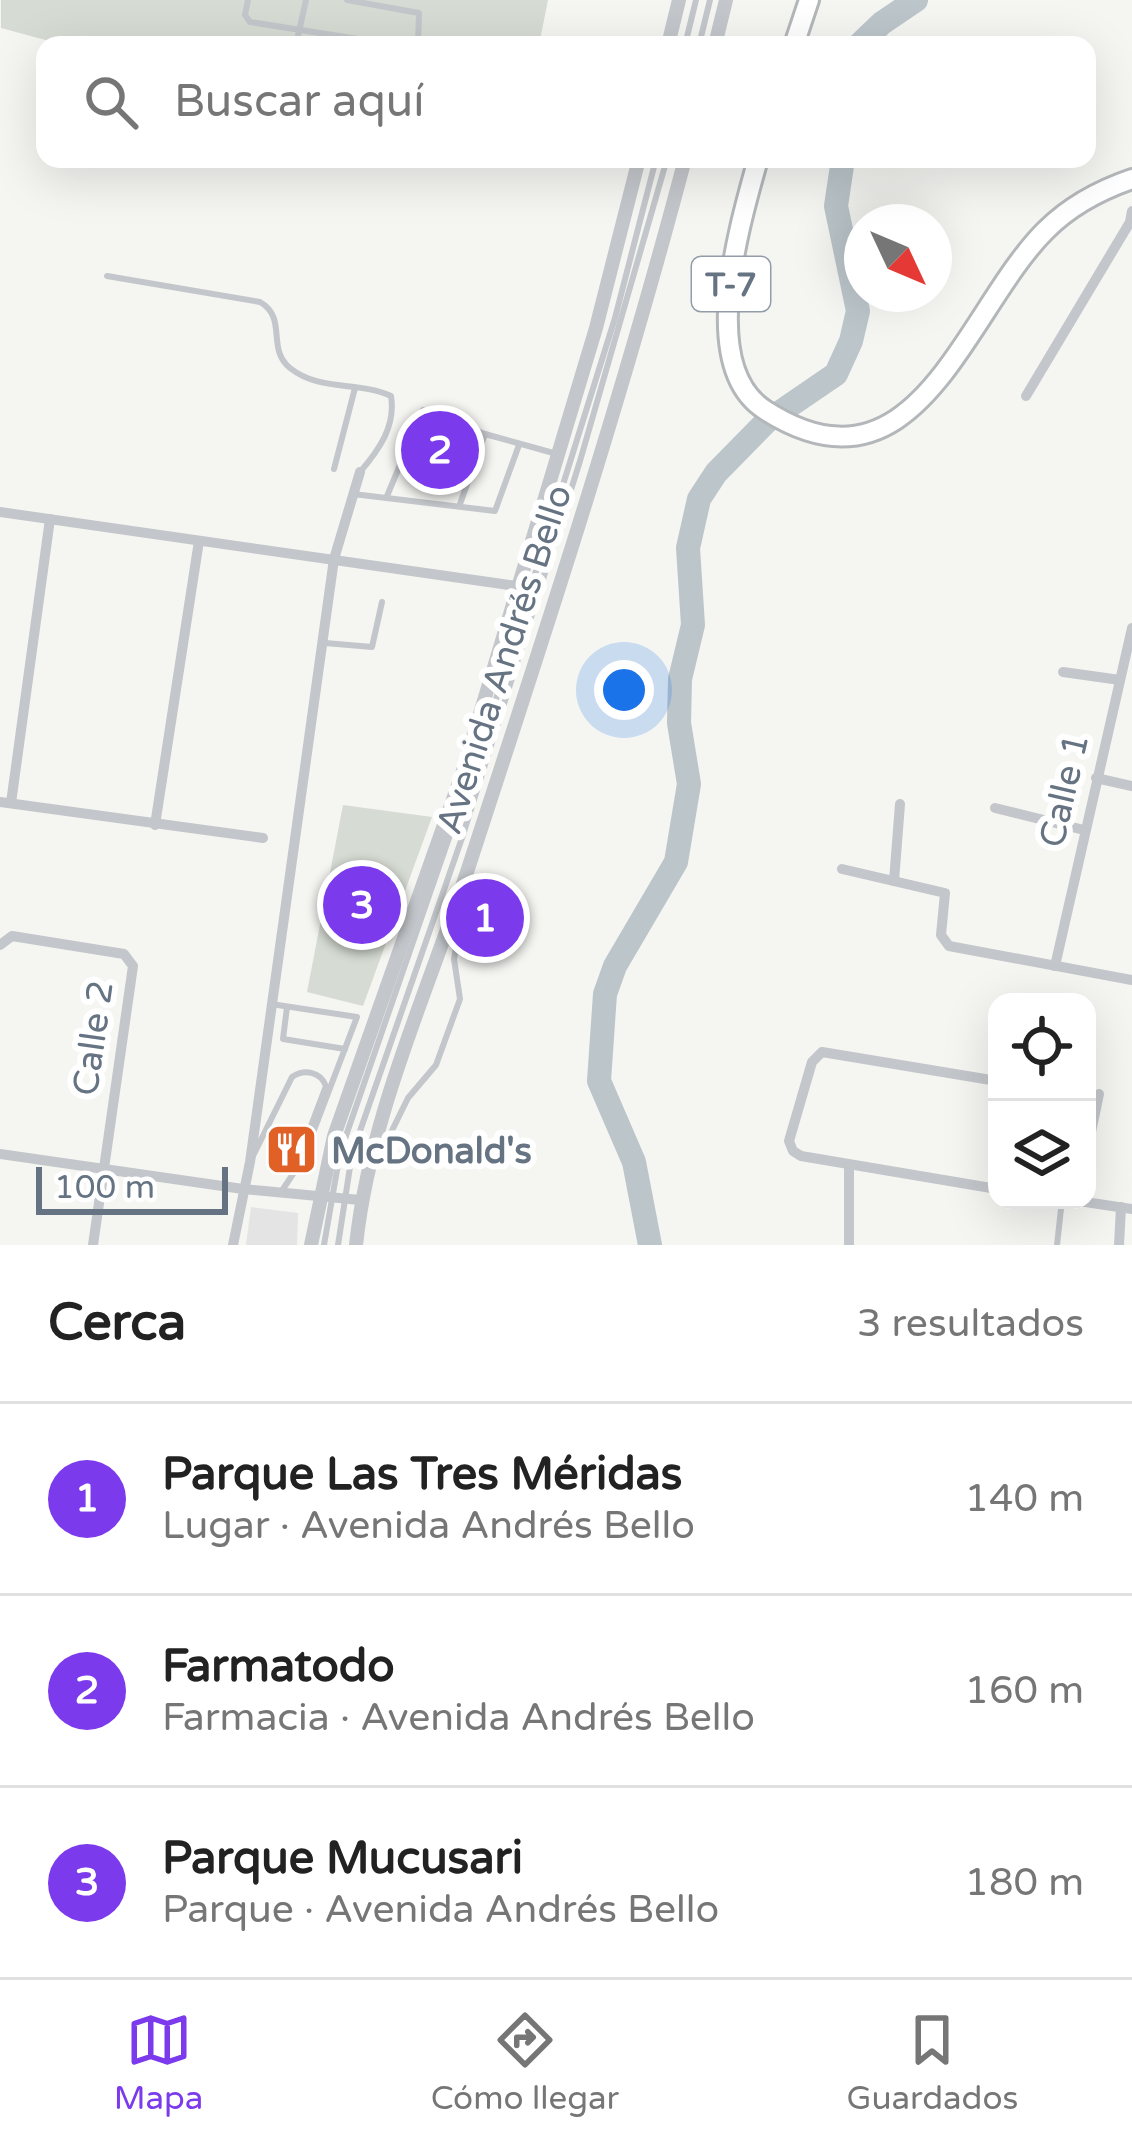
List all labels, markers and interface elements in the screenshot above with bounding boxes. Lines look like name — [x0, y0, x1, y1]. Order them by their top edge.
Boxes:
search box — [36, 36, 1096, 168]
icon: search — [78, 69, 144, 135]
text: Buscar aquí — [174, 75, 424, 129]
north arrow — [844, 204, 952, 312]
road number: T-7 — [692, 257, 770, 311]
pin: 2 — [401, 405, 479, 495]
street label: Avenida Andrés Bello — [428, 480, 581, 839]
your location — [594, 660, 654, 720]
street label: Calle 1 — [1031, 729, 1098, 851]
pin: 3 — [323, 860, 401, 950]
pin: 1 — [446, 873, 524, 963]
street label: Calle 2 — [64, 978, 123, 1098]
map controls — [988, 993, 1096, 1209]
button: locate — [988, 993, 1096, 1101]
button: layers — [988, 1101, 1096, 1209]
restaurant icon: McDonald's — [264, 1122, 320, 1178]
place label: McDonald's — [331, 1130, 532, 1173]
scale bar — [36, 1161, 228, 1214]
text: 100 m — [54, 1168, 155, 1207]
text: Cerca — [48, 1292, 186, 1354]
text: 3 resultados — [857, 1300, 1084, 1347]
text: Parque Las Tres Méridas — [162, 1448, 682, 1502]
text: 1 — [75, 1475, 99, 1522]
text: 140 m — [965, 1475, 1084, 1522]
text: Lugar · Avenida Andrés Bello — [162, 1502, 695, 1549]
text: Farmatodo — [162, 1640, 395, 1694]
text: 2 — [75, 1667, 99, 1714]
text: 160 m — [965, 1667, 1084, 1714]
text: Farmacia · Avenida Andrés Bello — [162, 1694, 755, 1741]
text: Parque Mucusari — [162, 1832, 523, 1886]
text: 3 — [75, 1859, 99, 1906]
text: 180 m — [965, 1859, 1084, 1906]
text: Parque · Avenida Andrés Bello — [162, 1886, 719, 1933]
tab: Mapa — [114, 2007, 203, 2118]
tab: Cómo llegar — [431, 2007, 619, 2118]
tab: Guardados — [846, 2007, 1018, 2118]

